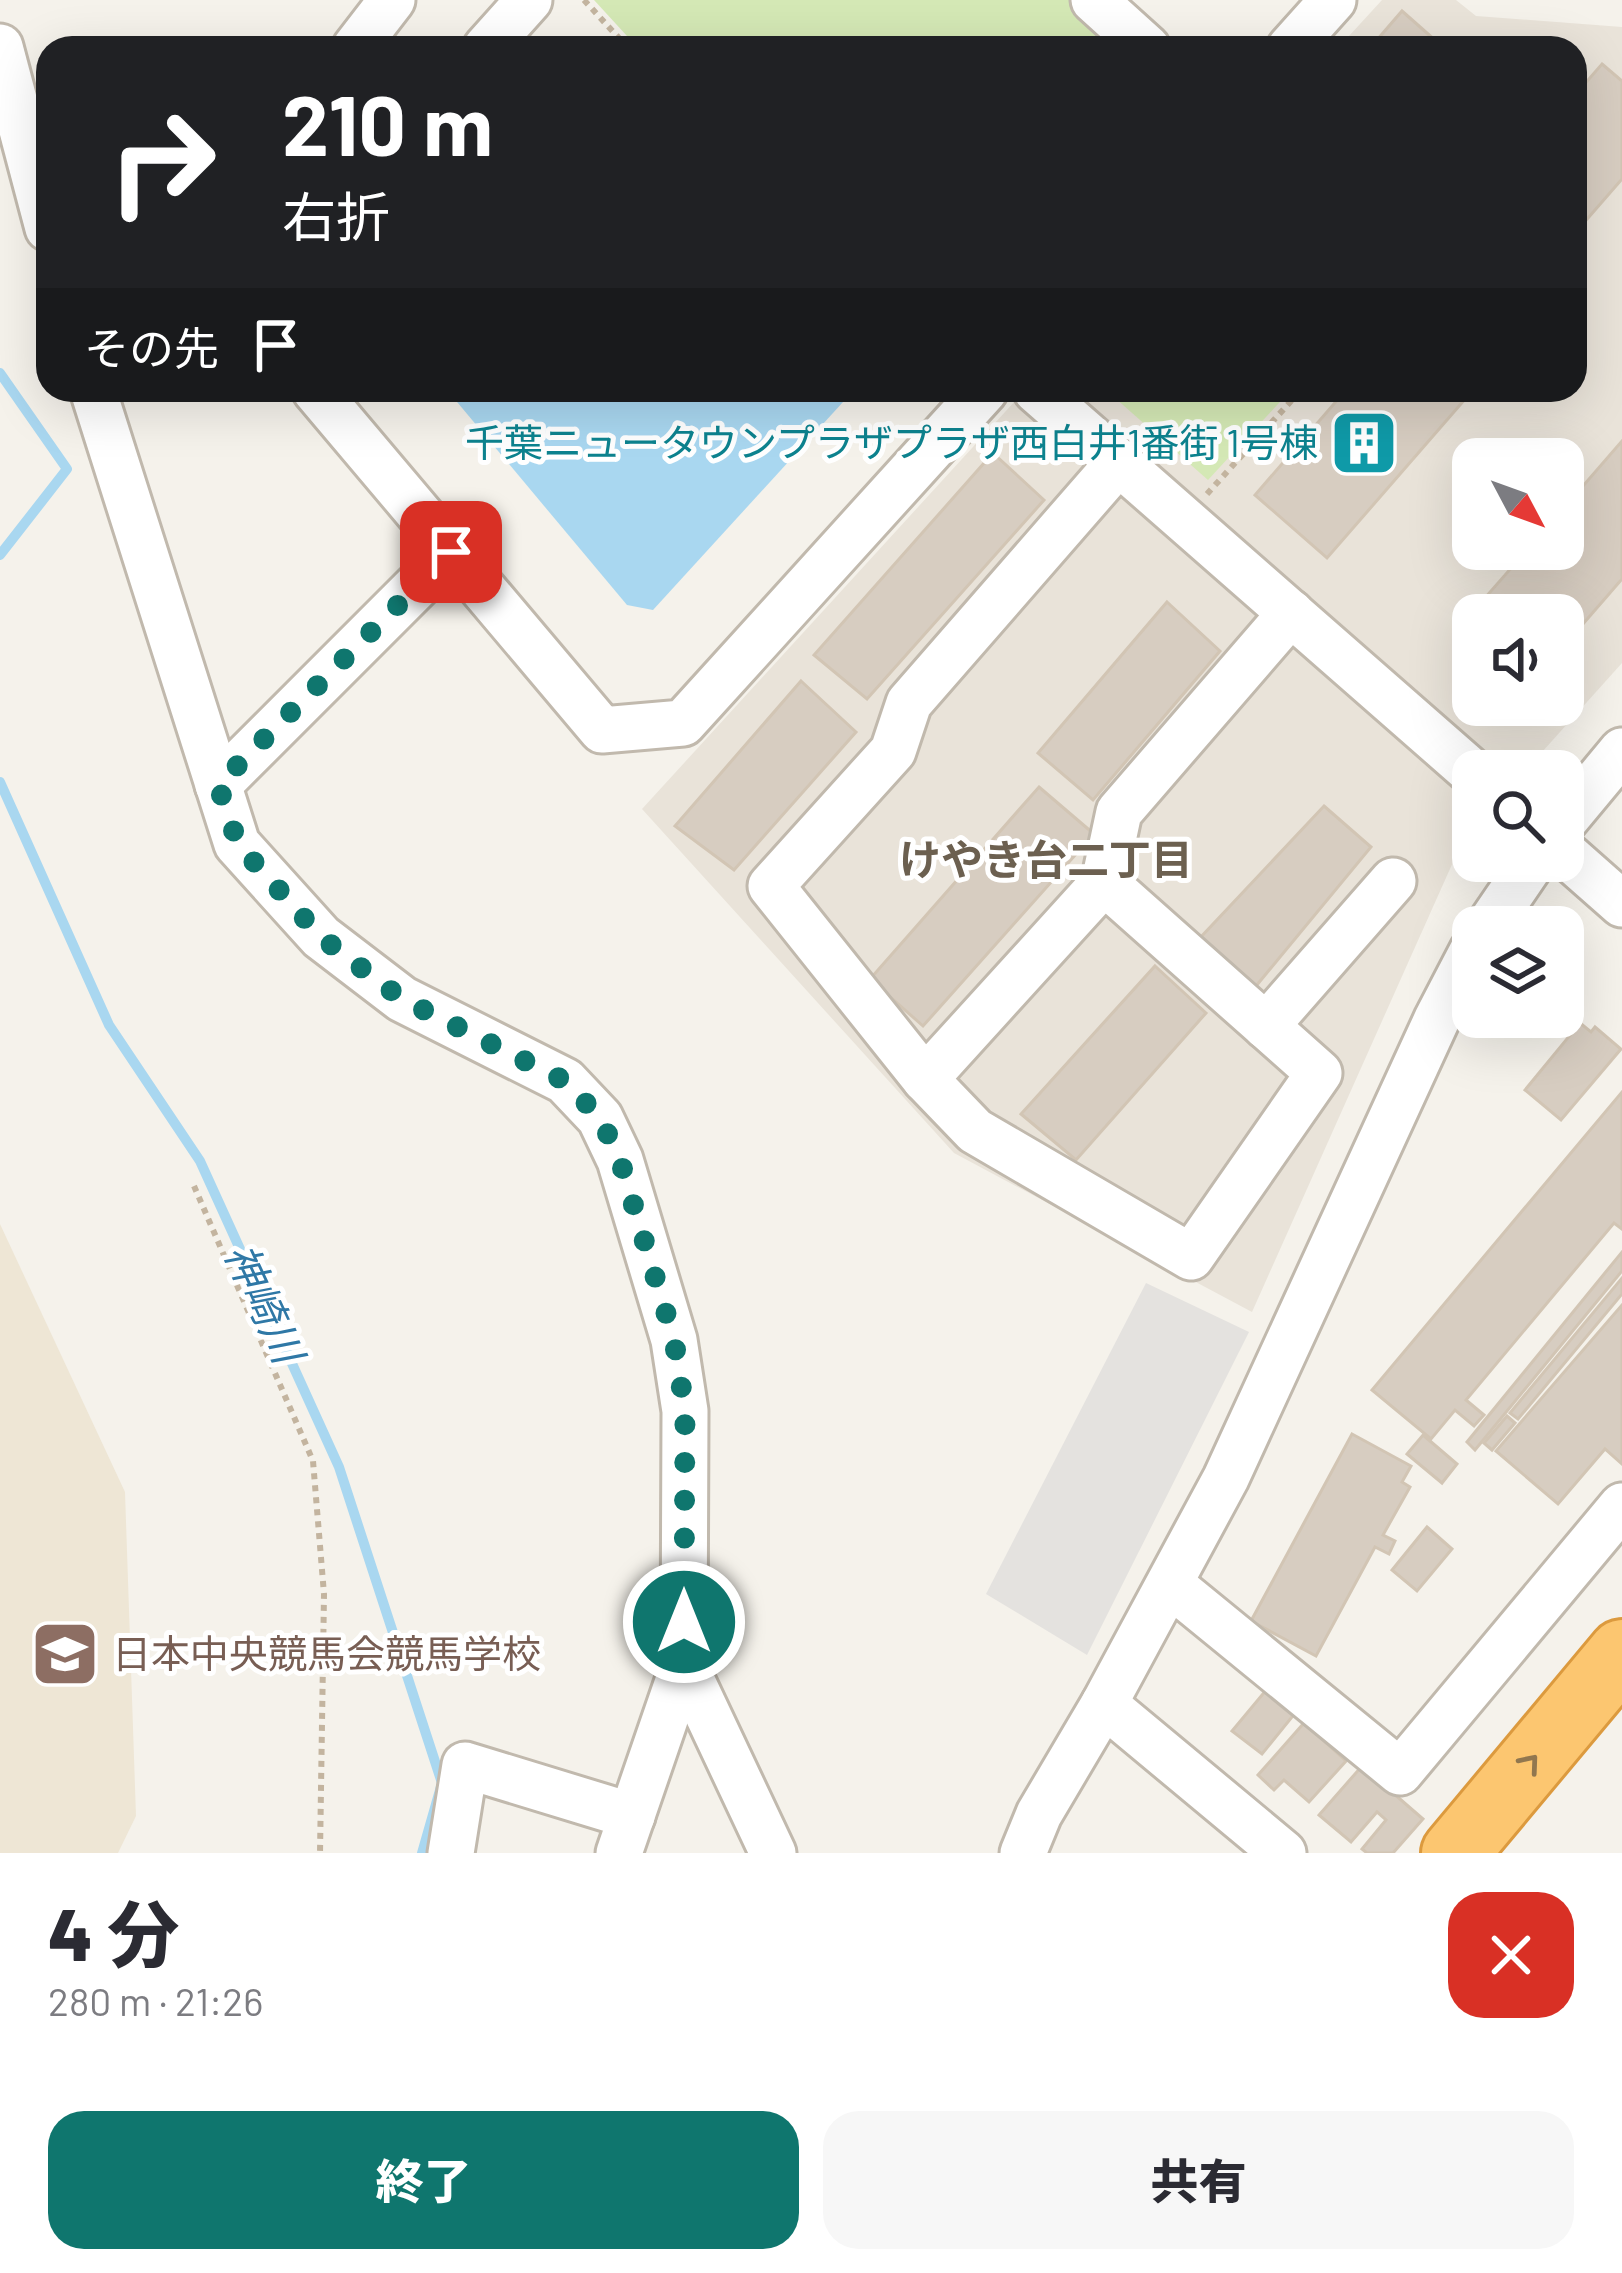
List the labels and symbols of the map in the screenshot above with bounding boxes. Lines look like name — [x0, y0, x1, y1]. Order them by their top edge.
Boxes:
building icon: 千葉ニュータウンプラザプラザ西白井1番街 1号棟 — [1329, 408, 1399, 478]
place label: 千葉ニュータウンプラザプラザ西白井1番街 1号棟 — [465, 418, 1318, 465]
north arrow — [1452, 438, 1584, 570]
pin — [400, 501, 502, 603]
district label: けやき台二丁目 — [899, 833, 1193, 883]
water label: 神崎川 — [217, 1234, 317, 1373]
position arrow — [621, 1559, 747, 1685]
school or university icon: 日本中央競馬会競馬学校 — [30, 1619, 100, 1689]
place label: 日本中央競馬会競馬学校 — [112, 1629, 541, 1676]
one-way arrow — [1515, 1755, 1537, 1777]

